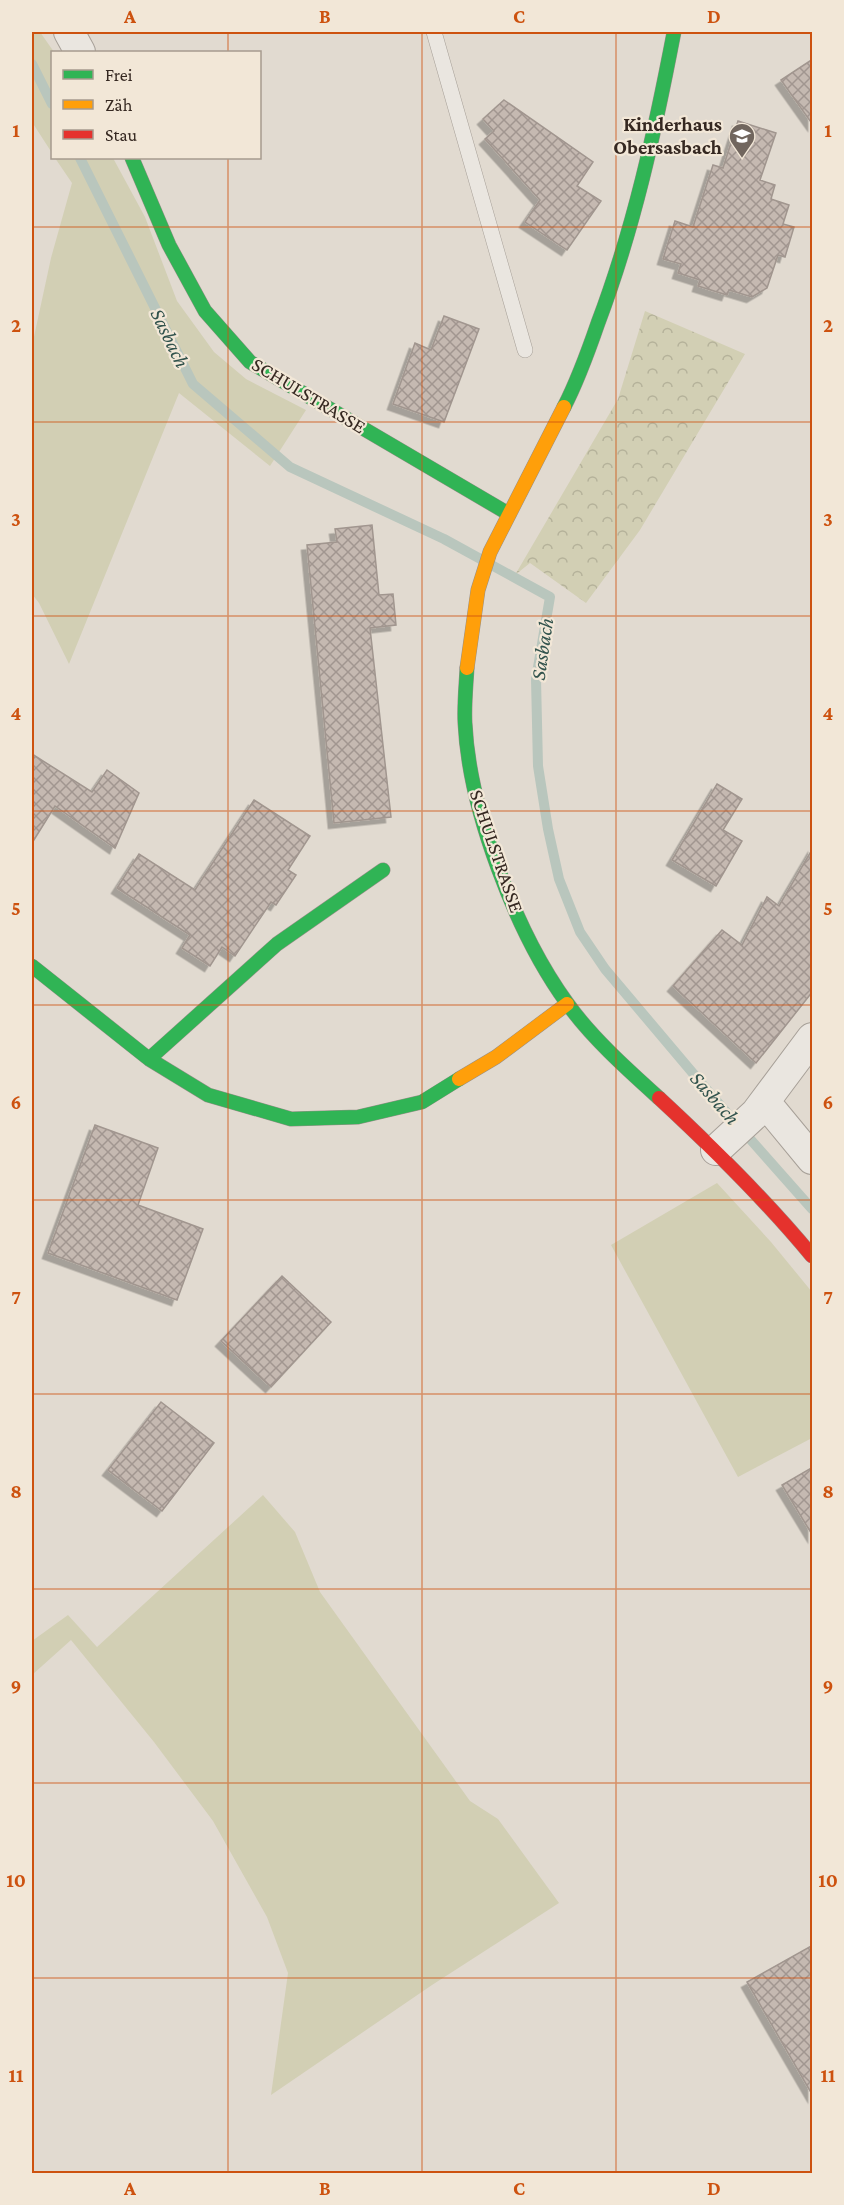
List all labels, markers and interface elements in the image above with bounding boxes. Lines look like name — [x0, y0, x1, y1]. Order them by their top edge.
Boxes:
text: A — [123, 5, 137, 27]
text: B — [319, 5, 331, 27]
text: C — [513, 5, 525, 27]
text: D — [707, 5, 721, 27]
legend — [51, 51, 261, 159]
text: Frei — [105, 65, 133, 85]
text: Zäh — [105, 95, 133, 115]
place label: Kinderhaus Obersasbach — [613, 113, 723, 158]
text: 1 — [12, 119, 20, 141]
text: 1 — [824, 119, 832, 141]
school or university icon: Kinderhaus Obersasbach — [727, 121, 757, 159]
text: Stau — [105, 125, 138, 145]
water label: Sasbach — [145, 305, 195, 371]
text: 2 — [11, 314, 21, 336]
text: 2 — [823, 314, 833, 336]
street label: SCHULSTRASSE — [248, 352, 370, 438]
text: 3 — [11, 508, 21, 530]
text: 3 — [823, 508, 833, 530]
water label: Sasbach — [526, 616, 558, 682]
text: 4 — [11, 702, 22, 724]
text: 4 — [823, 702, 834, 724]
street label: SCHULSTRASSE — [466, 787, 528, 916]
text: 5 — [11, 897, 21, 919]
text: 5 — [823, 897, 833, 919]
water label: Sasbach — [685, 1066, 745, 1130]
text: 6 — [11, 1091, 21, 1113]
text: 6 — [823, 1091, 833, 1113]
text: 7 — [11, 1286, 21, 1308]
text: 7 — [823, 1286, 833, 1308]
text: 8 — [10, 1480, 22, 1502]
text: 8 — [822, 1480, 834, 1502]
text: 9 — [11, 1675, 21, 1697]
text: 9 — [823, 1675, 833, 1697]
text: 10 — [6, 1869, 26, 1891]
text: 10 — [818, 1869, 838, 1891]
text: 11 — [9, 2064, 24, 2086]
text: 11 — [821, 2064, 836, 2086]
text: A — [123, 2177, 137, 2199]
text: B — [319, 2177, 331, 2199]
text: C — [513, 2177, 525, 2199]
text: D — [707, 2177, 721, 2199]

